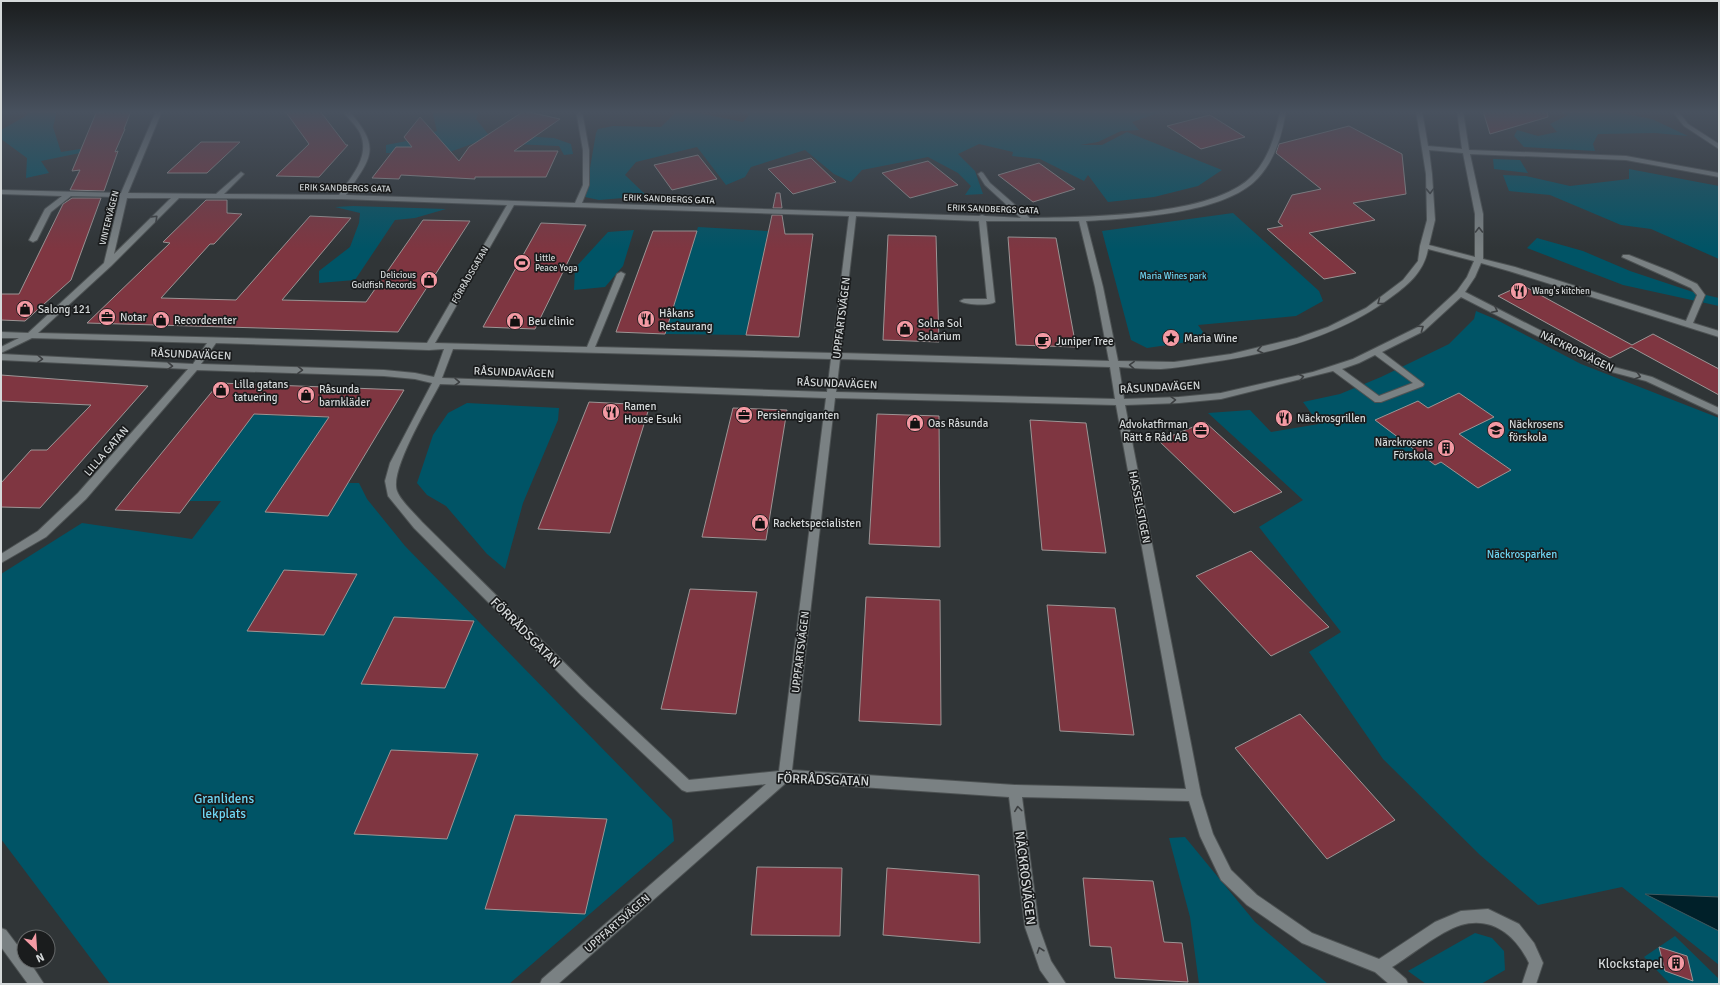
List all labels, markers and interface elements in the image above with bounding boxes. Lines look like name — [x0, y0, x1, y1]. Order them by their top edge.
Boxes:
street label: ERIK SANDBERGS GATA — [299, 182, 391, 195]
one-way arrow — [1425, 188, 1434, 194]
street label: VINTERVÄGEN — [96, 189, 122, 247]
street label: ERIK SANDBERGS GATA — [623, 192, 715, 207]
street label: ERIK SANDBERGS GATA — [947, 202, 1039, 217]
one-way arrow — [150, 215, 158, 223]
one-way arrow — [1475, 227, 1483, 233]
street label: FÖRRÅDSGATAN — [449, 244, 491, 306]
sports icon: Little Peace Yoga — [512, 253, 532, 273]
place label: Little Peace Yoga — [535, 253, 578, 274]
place label: Delicious Goldfish Records — [352, 270, 416, 291]
shop icon: Delicious Goldfish Records — [419, 270, 439, 290]
park label: Maria Wines park — [1140, 271, 1207, 282]
street label: UPPFARTSVÄGEN — [829, 276, 853, 360]
restaurant icon: Wang's kitchen — [1509, 281, 1529, 301]
place label: Wang's kitchen — [1532, 286, 1590, 297]
one-way arrow — [1377, 297, 1384, 304]
shop icon: Salong 121 — [15, 299, 35, 319]
place label: Salong 121 — [38, 303, 91, 316]
one-way arrow — [1490, 306, 1498, 313]
office icon: Notar — [97, 307, 117, 327]
place label: Håkans Restaurang — [659, 307, 713, 333]
restaurant icon: Håkans Restaurang — [636, 309, 656, 329]
shop icon: Recordcenter — [151, 310, 171, 330]
place label: Notar — [120, 311, 147, 324]
shop icon: Beu clinic — [505, 311, 525, 331]
place label: Recordcenter — [174, 314, 237, 327]
place label: Beu clinic — [528, 315, 574, 328]
place label: Solna Sol Solarium — [918, 317, 962, 343]
shop icon: Solna Sol Solarium — [895, 319, 915, 339]
one-way arrow — [1416, 326, 1423, 333]
street label: NÄCKROSVÄGEN — [1538, 327, 1616, 375]
place icon: Maria Wine — [1161, 328, 1181, 348]
cafe icon: Juniper Tree — [1033, 331, 1053, 351]
place label: Maria Wine — [1184, 332, 1238, 345]
place label: Juniper Tree — [1056, 335, 1113, 348]
one-way arrow — [1257, 345, 1263, 353]
street label: RÅSUNDAVÄGEN — [150, 346, 232, 362]
one-way arrow — [37, 355, 43, 364]
one-way arrow — [1129, 360, 1135, 369]
one-way arrow — [167, 361, 173, 370]
street label: RÅSUNDAVÄGEN — [473, 364, 555, 380]
one-way arrow — [297, 366, 303, 374]
one-way arrow — [1634, 371, 1641, 380]
one-way arrow — [1298, 374, 1304, 382]
street label: RÅSUNDAVÄGEN — [796, 375, 878, 391]
place label: Lilla gatans tatuering — [234, 378, 289, 404]
one-way arrow — [454, 378, 460, 386]
street label: RÅSUNDAVÄGEN — [1119, 378, 1201, 396]
shop icon: Lilla gatans tatuering — [211, 380, 231, 400]
place label: Råsunda barnkläder — [319, 383, 370, 409]
shop icon: Råsunda barnkläder — [296, 385, 316, 405]
one-way arrow — [1170, 396, 1176, 404]
place label: Ramen House Esuki — [624, 400, 681, 426]
restaurant icon: Ramen House Esuki — [601, 402, 621, 422]
office icon: Persienngiganten — [734, 405, 754, 425]
restaurant icon: Näckrosgrillen — [1274, 408, 1294, 428]
place label: Persienngiganten — [757, 409, 839, 422]
place label: Näckrosgrillen — [1297, 412, 1366, 425]
shop icon: Oas Råsunda — [905, 413, 925, 433]
place label: Oas Råsunda — [928, 417, 989, 430]
place label: Advokatfirman Rätt & Råd AB — [1119, 418, 1188, 444]
place label: Näckrosens förskola — [1509, 418, 1564, 444]
office icon: Advokatfirman Rätt & Råd AB — [1191, 420, 1211, 440]
school or university icon: Näckrosens förskola — [1486, 420, 1506, 440]
street label: LILLA GATAN — [81, 424, 131, 479]
place label: Närckrosens Förskola — [1375, 436, 1433, 462]
building icon: Närckrosens Förskola — [1436, 438, 1456, 458]
street label: HASSELSTIGEN — [1126, 470, 1153, 544]
shop icon: Racketspecialisten — [750, 513, 770, 533]
place label: Racketspecialisten — [773, 517, 861, 530]
park label: Näckrosparken — [1487, 548, 1557, 561]
street label: FÖRRÅDSGATAN — [487, 594, 564, 671]
street label: UPPFARTSVÄGEN — [788, 610, 812, 694]
street label: FÖRRÅDSGATAN — [777, 769, 869, 790]
park label: Granlidens lekplats — [194, 791, 254, 822]
one-way arrow — [1013, 805, 1022, 812]
street label: NÄCKROSVÄGEN — [1011, 830, 1040, 926]
street label: UPPFARTSVÄGEN — [581, 891, 653, 955]
north arrow — [16, 929, 56, 969]
one-way arrow — [1036, 947, 1044, 954]
text: N — [34, 950, 46, 965]
building icon: Klockstapel — [1666, 953, 1686, 973]
place label: Klockstapel — [1598, 956, 1663, 972]

